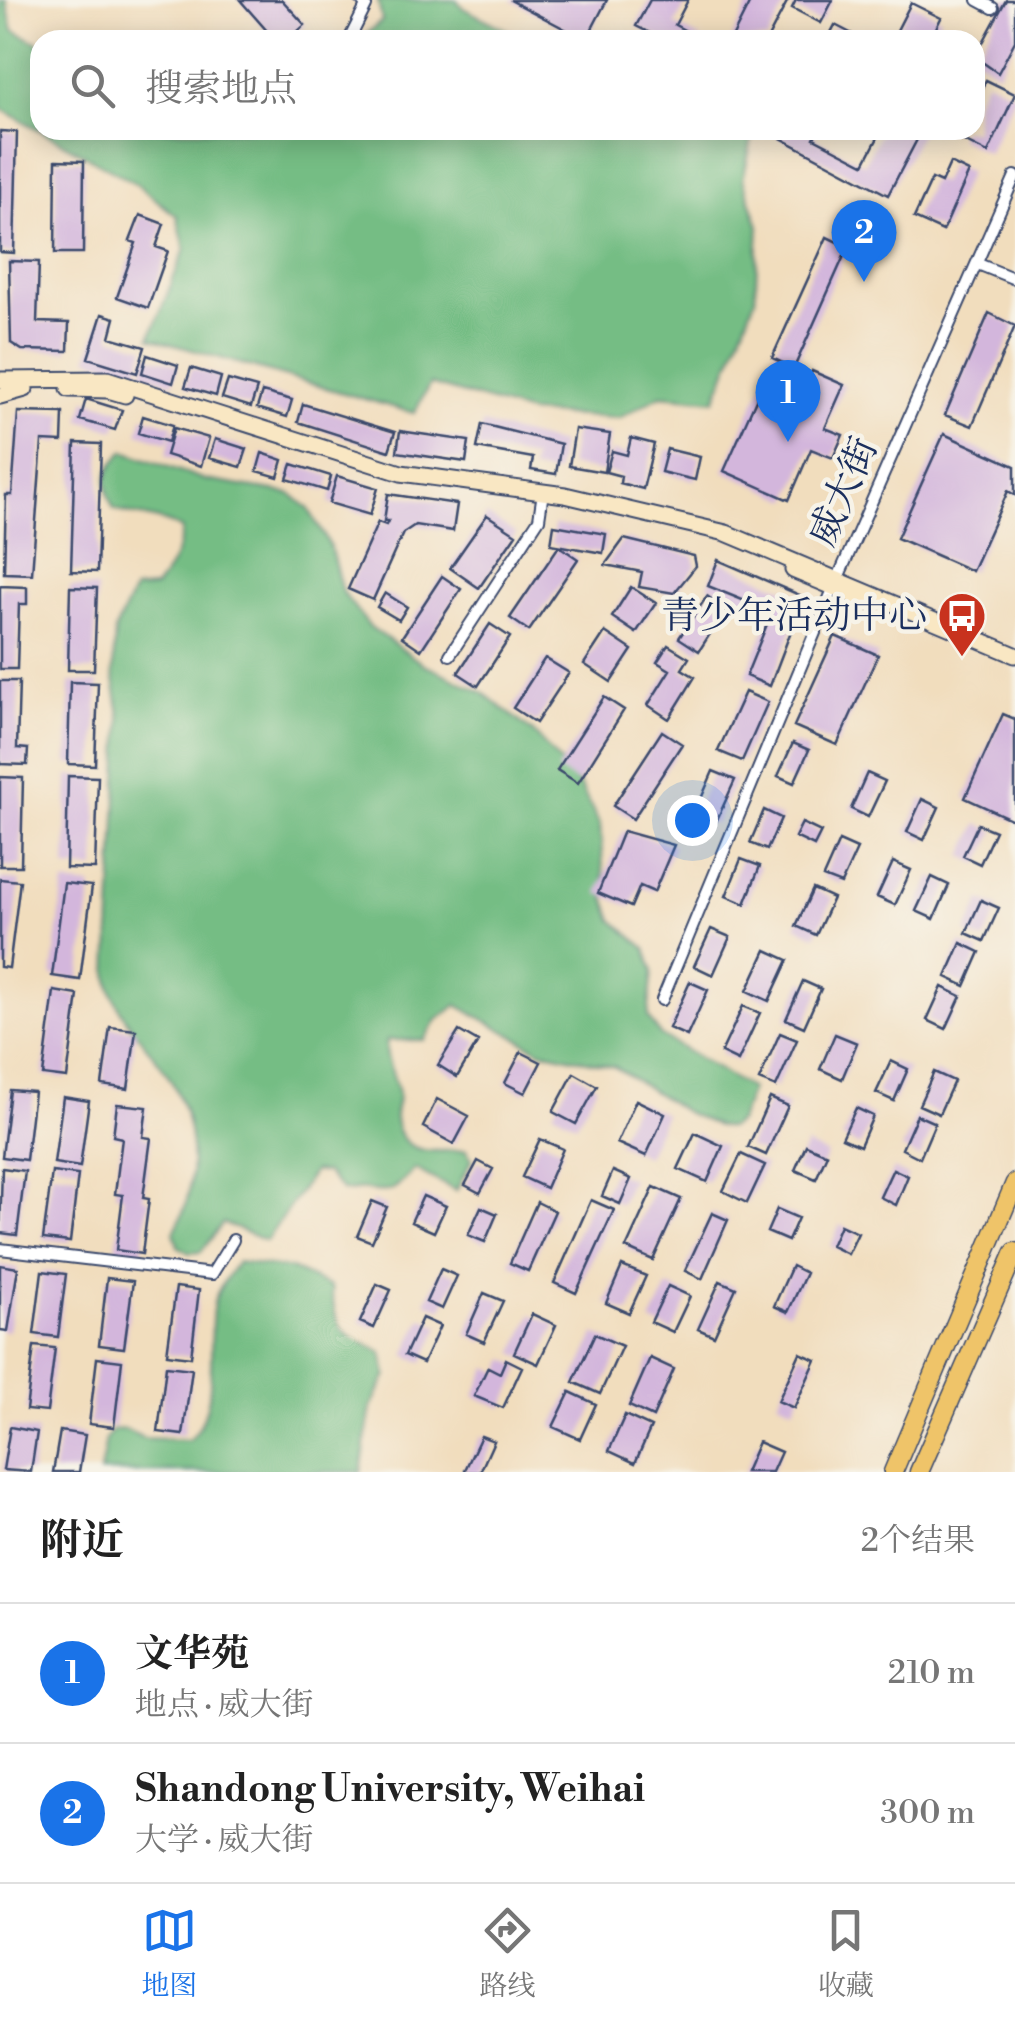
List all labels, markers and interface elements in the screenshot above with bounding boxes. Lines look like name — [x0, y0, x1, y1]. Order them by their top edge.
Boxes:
search box — [30, 30, 985, 140]
icon: search — [65, 58, 120, 113]
text: 搜索地点 — [145, 66, 297, 113]
pin: 2 — [832, 200, 896, 282]
pin: 1 — [756, 360, 820, 442]
street label: 威大街 — [799, 430, 889, 554]
bus stop icon: 青少年活动中心 — [936, 590, 988, 658]
place label: 青少年活动中心 — [661, 593, 927, 640]
your location — [667, 795, 718, 846]
text: 附近 — [40, 1515, 124, 1568]
text: 2个结果 — [861, 1521, 975, 1561]
text: 文华苑 — [135, 1631, 249, 1678]
text: 1 — [65, 1653, 80, 1693]
text: 210 m — [888, 1653, 975, 1693]
text: 地点 · 威大街 — [135, 1685, 314, 1725]
text: Shandong University, Weihai — [135, 1766, 645, 1813]
text: 2 — [62, 1793, 83, 1833]
text: 300 m — [880, 1793, 975, 1833]
text: 大学 · 威大街 — [135, 1820, 314, 1860]
tab: 地图 — [141, 1903, 197, 2004]
tab: 路线 — [479, 1903, 536, 2004]
tab: 收藏 — [818, 1903, 874, 2004]

